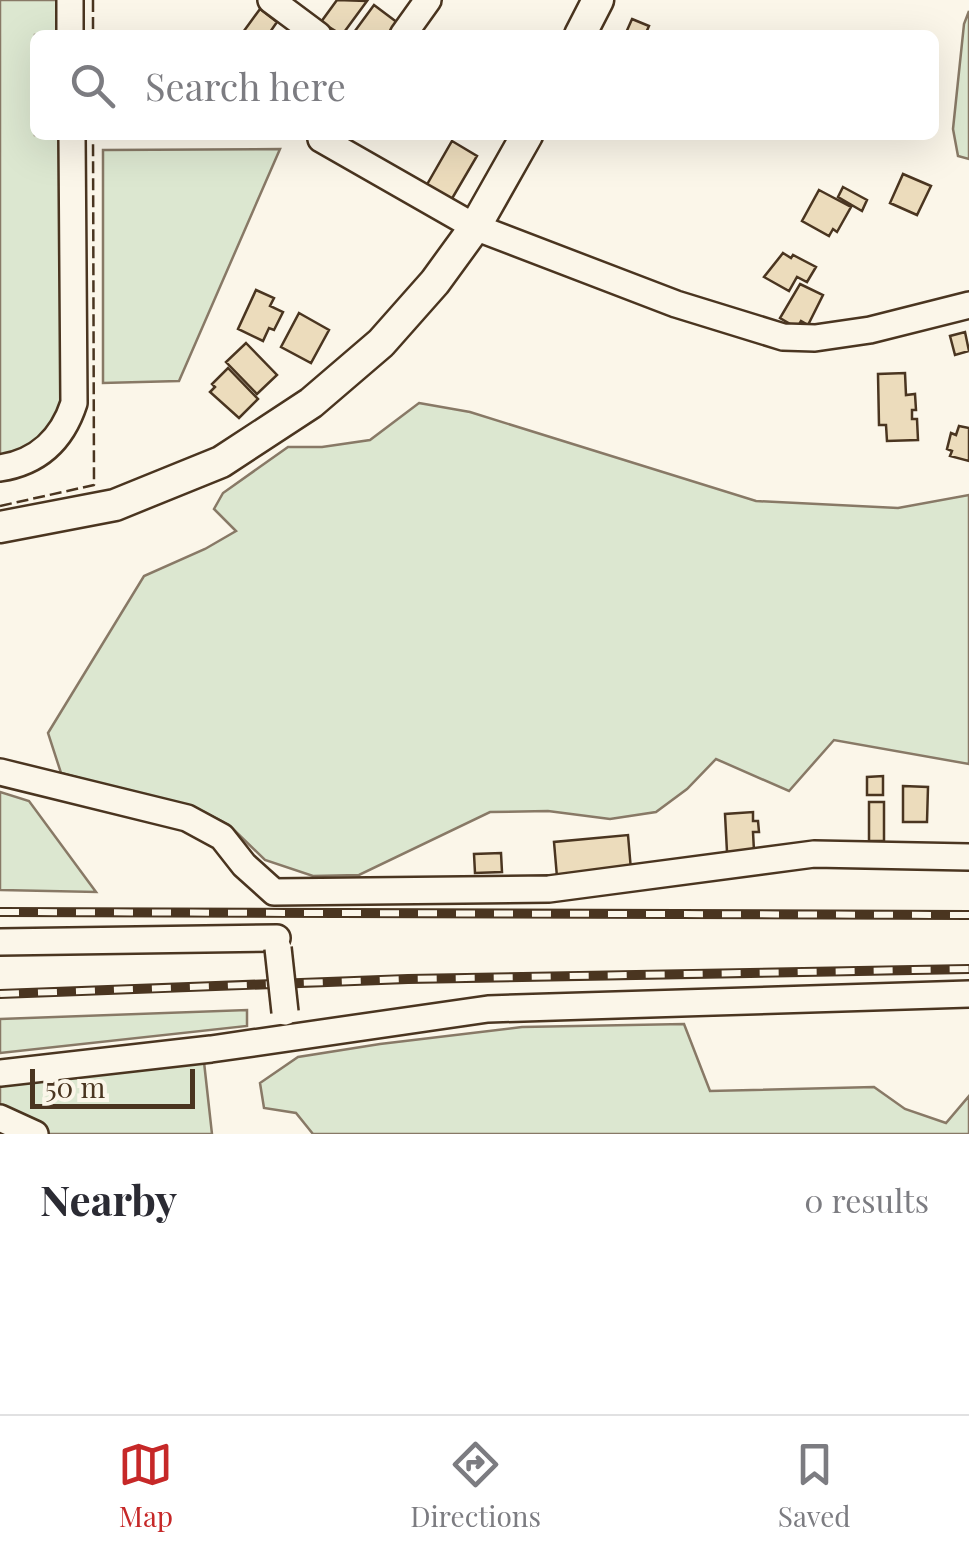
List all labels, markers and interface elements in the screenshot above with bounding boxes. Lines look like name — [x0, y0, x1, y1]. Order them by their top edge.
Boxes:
search box — [30, 30, 939, 140]
icon: search — [65, 58, 120, 113]
text: Search here — [145, 60, 346, 111]
scale bar — [30, 1064, 195, 1108]
text: 50 m — [45, 1068, 105, 1105]
text: Nearby — [40, 1171, 177, 1227]
text: 0 results — [804, 1178, 929, 1221]
tab: Map — [118, 1437, 173, 1534]
tab: Directions — [410, 1437, 541, 1534]
tab: Saved — [778, 1437, 851, 1534]

